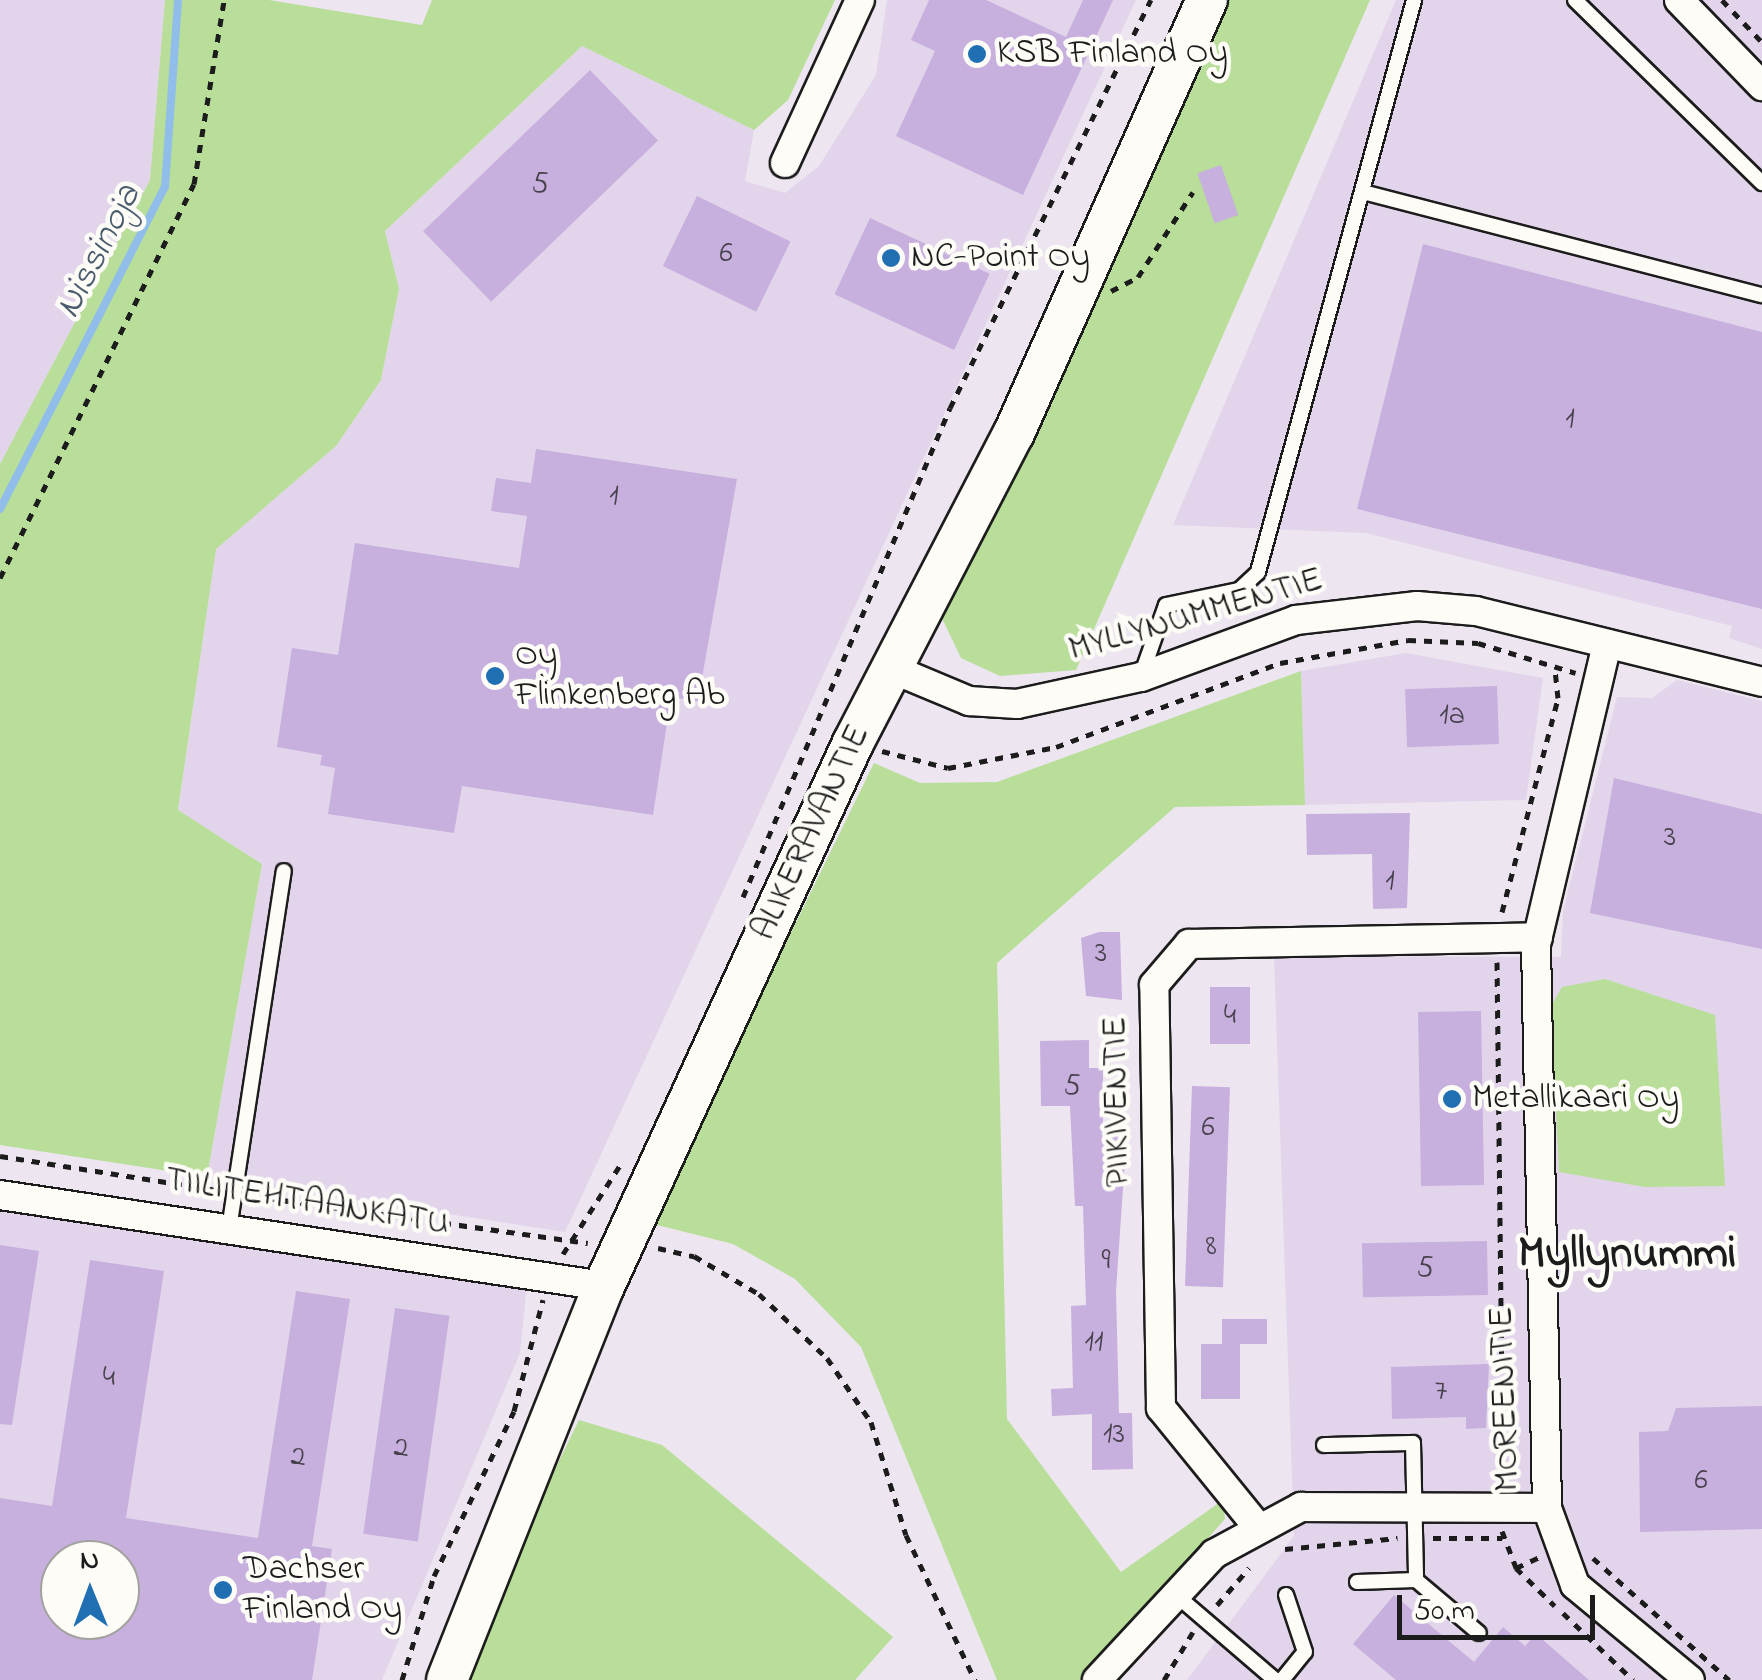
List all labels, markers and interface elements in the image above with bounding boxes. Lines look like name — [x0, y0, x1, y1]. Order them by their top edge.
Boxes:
place label: KSB Finland Oy — [997, 33, 1228, 75]
marker: KSB Finland Oy — [966, 43, 988, 65]
house number: 5 — [531, 167, 549, 203]
water label: Nissinoja — [47, 178, 153, 326]
house number: 6 — [719, 236, 733, 272]
place label: NC-Point Oy — [911, 237, 1090, 279]
marker: NC-Point Oy — [880, 247, 902, 269]
house number: 1 — [1565, 402, 1575, 438]
house number: 1 — [609, 479, 619, 515]
street label: MYLLYNUMMENTIE — [1064, 560, 1328, 672]
place label: Oy Flinkenberg Ab — [515, 635, 725, 717]
marker: Oy Flinkenberg Ab — [484, 665, 506, 687]
house number: 1a — [1439, 698, 1465, 734]
street label: ALIKERAVANTIE — [744, 719, 880, 947]
house number: 3 — [1664, 820, 1676, 856]
house number: 1 — [1385, 864, 1395, 900]
house number: 3 — [1095, 936, 1107, 972]
house number: 4 — [1224, 998, 1236, 1034]
street label: PIIKIVENTIE — [1096, 1016, 1140, 1188]
house number: 5 — [1063, 1069, 1081, 1105]
place label: Metallikaari Oy — [1472, 1078, 1679, 1120]
marker: Metallikaari Oy — [1441, 1088, 1463, 1110]
house number: 6 — [1201, 1110, 1215, 1146]
street label: TIILITEHTAANKATU — [162, 1160, 452, 1246]
house number: 8 — [1205, 1229, 1217, 1265]
district label: Myllynummi — [1518, 1229, 1736, 1283]
house number: 9 — [1101, 1243, 1111, 1279]
house number: 5 — [1416, 1251, 1434, 1287]
street label: MOREENITIE — [1482, 1306, 1530, 1492]
house number: 11 — [1084, 1325, 1104, 1361]
house number: 4 — [103, 1360, 115, 1396]
house number: 7 — [1435, 1374, 1447, 1410]
house number: 13 — [1103, 1417, 1125, 1453]
house number: 2 — [394, 1431, 408, 1467]
house number: 2 — [291, 1440, 305, 1476]
house number: 6 — [1694, 1463, 1708, 1499]
north arrow — [40, 1540, 140, 1640]
text: N — [80, 1541, 99, 1582]
place label: Dachser Finland Oy — [243, 1549, 402, 1631]
scale bar — [1402, 1575, 1600, 1637]
marker: Dachser Finland Oy — [212, 1579, 234, 1601]
text: 50 m — [1414, 1590, 1475, 1634]

